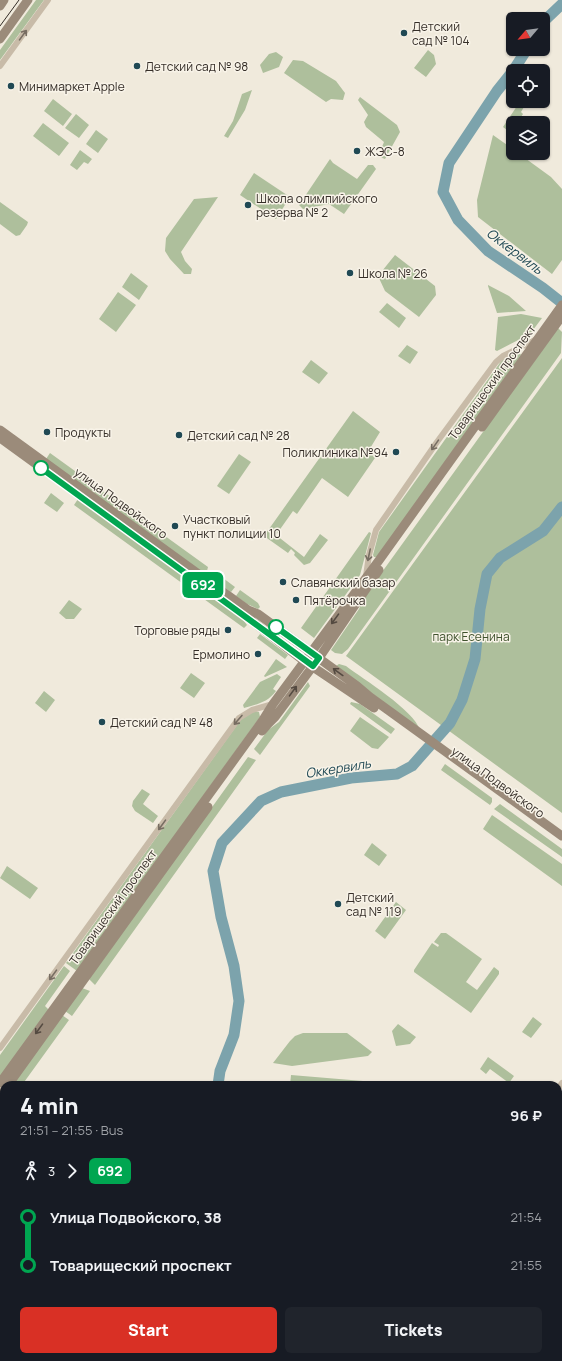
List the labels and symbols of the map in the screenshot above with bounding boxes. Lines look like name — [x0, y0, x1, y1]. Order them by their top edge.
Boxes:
north arrow — [506, 12, 550, 56]
place label: Детский сад № 104 — [412, 18, 470, 49]
marker: Детский сад № 104 — [399, 28, 409, 38]
one-way arrow — [19, 29, 27, 40]
place label: Детский сад № 98 — [145, 58, 248, 75]
marker: Детский сад № 98 — [132, 61, 142, 71]
place label: Минимаркет Apple — [19, 78, 125, 95]
marker: Минимаркет Apple — [6, 81, 16, 91]
place label: ЖЭС-8 — [365, 143, 405, 160]
marker: ЖЭС-8 — [352, 146, 362, 156]
place label: Школа олимпийского резерва № 2 — [256, 190, 378, 221]
marker: Школа олимпийского резерва № 2 — [243, 200, 253, 210]
water label: Оккервиль — [483, 224, 548, 279]
place label: Школа № 26 — [358, 265, 428, 282]
marker: Школа № 26 — [345, 268, 355, 278]
street label: Товарищеский проспект — [444, 321, 540, 443]
place label: Продукты — [55, 424, 111, 441]
marker: Продукты — [42, 427, 52, 437]
place label: Детский сад № 28 — [187, 427, 290, 444]
marker: Детский сад № 28 — [174, 430, 184, 440]
one-way arrow — [431, 439, 439, 450]
place label: Поликлиника №94 — [283, 444, 388, 461]
marker: Поликлиника №94 — [391, 447, 401, 457]
unlabelled marker — [33, 460, 49, 476]
street label: улица Подвойского — [71, 463, 171, 543]
place label: Участковый пункт полиции 10 — [183, 511, 281, 542]
marker: Участковый пункт полиции 10 — [170, 521, 180, 531]
one-way arrow — [365, 548, 373, 561]
line badge: 692 — [180, 572, 226, 598]
place label: Славянский базар — [291, 574, 395, 591]
marker: Славянский базар — [278, 577, 288, 587]
place label: Пятёрочка — [304, 592, 365, 609]
marker: Пятёрочка — [291, 595, 301, 605]
one-way arrow — [331, 613, 339, 624]
unlabelled marker — [268, 619, 284, 635]
place label: Торговые ряды — [134, 622, 220, 639]
marker: Торговые ряды — [223, 625, 233, 635]
park label: парк Есенина — [432, 628, 510, 645]
place label: Ермолино — [193, 646, 250, 663]
marker: Ермолино — [253, 649, 263, 659]
one-way arrow — [333, 668, 344, 676]
one-way arrow — [289, 686, 298, 697]
place label: Детский сад № 48 — [110, 714, 213, 731]
one-way arrow — [234, 715, 243, 725]
marker: Детский сад № 48 — [97, 717, 107, 727]
street label: улица Подвойского — [448, 742, 548, 822]
water label: Оккервиль — [304, 754, 373, 782]
one-way arrow — [158, 819, 166, 830]
street label: Товарищеский проспект — [65, 846, 161, 968]
place label: Детский сад № 119 — [346, 889, 401, 920]
marker: Детский сад № 119 — [333, 899, 343, 909]
one-way arrow — [49, 970, 57, 981]
one-way arrow — [35, 1023, 43, 1034]

